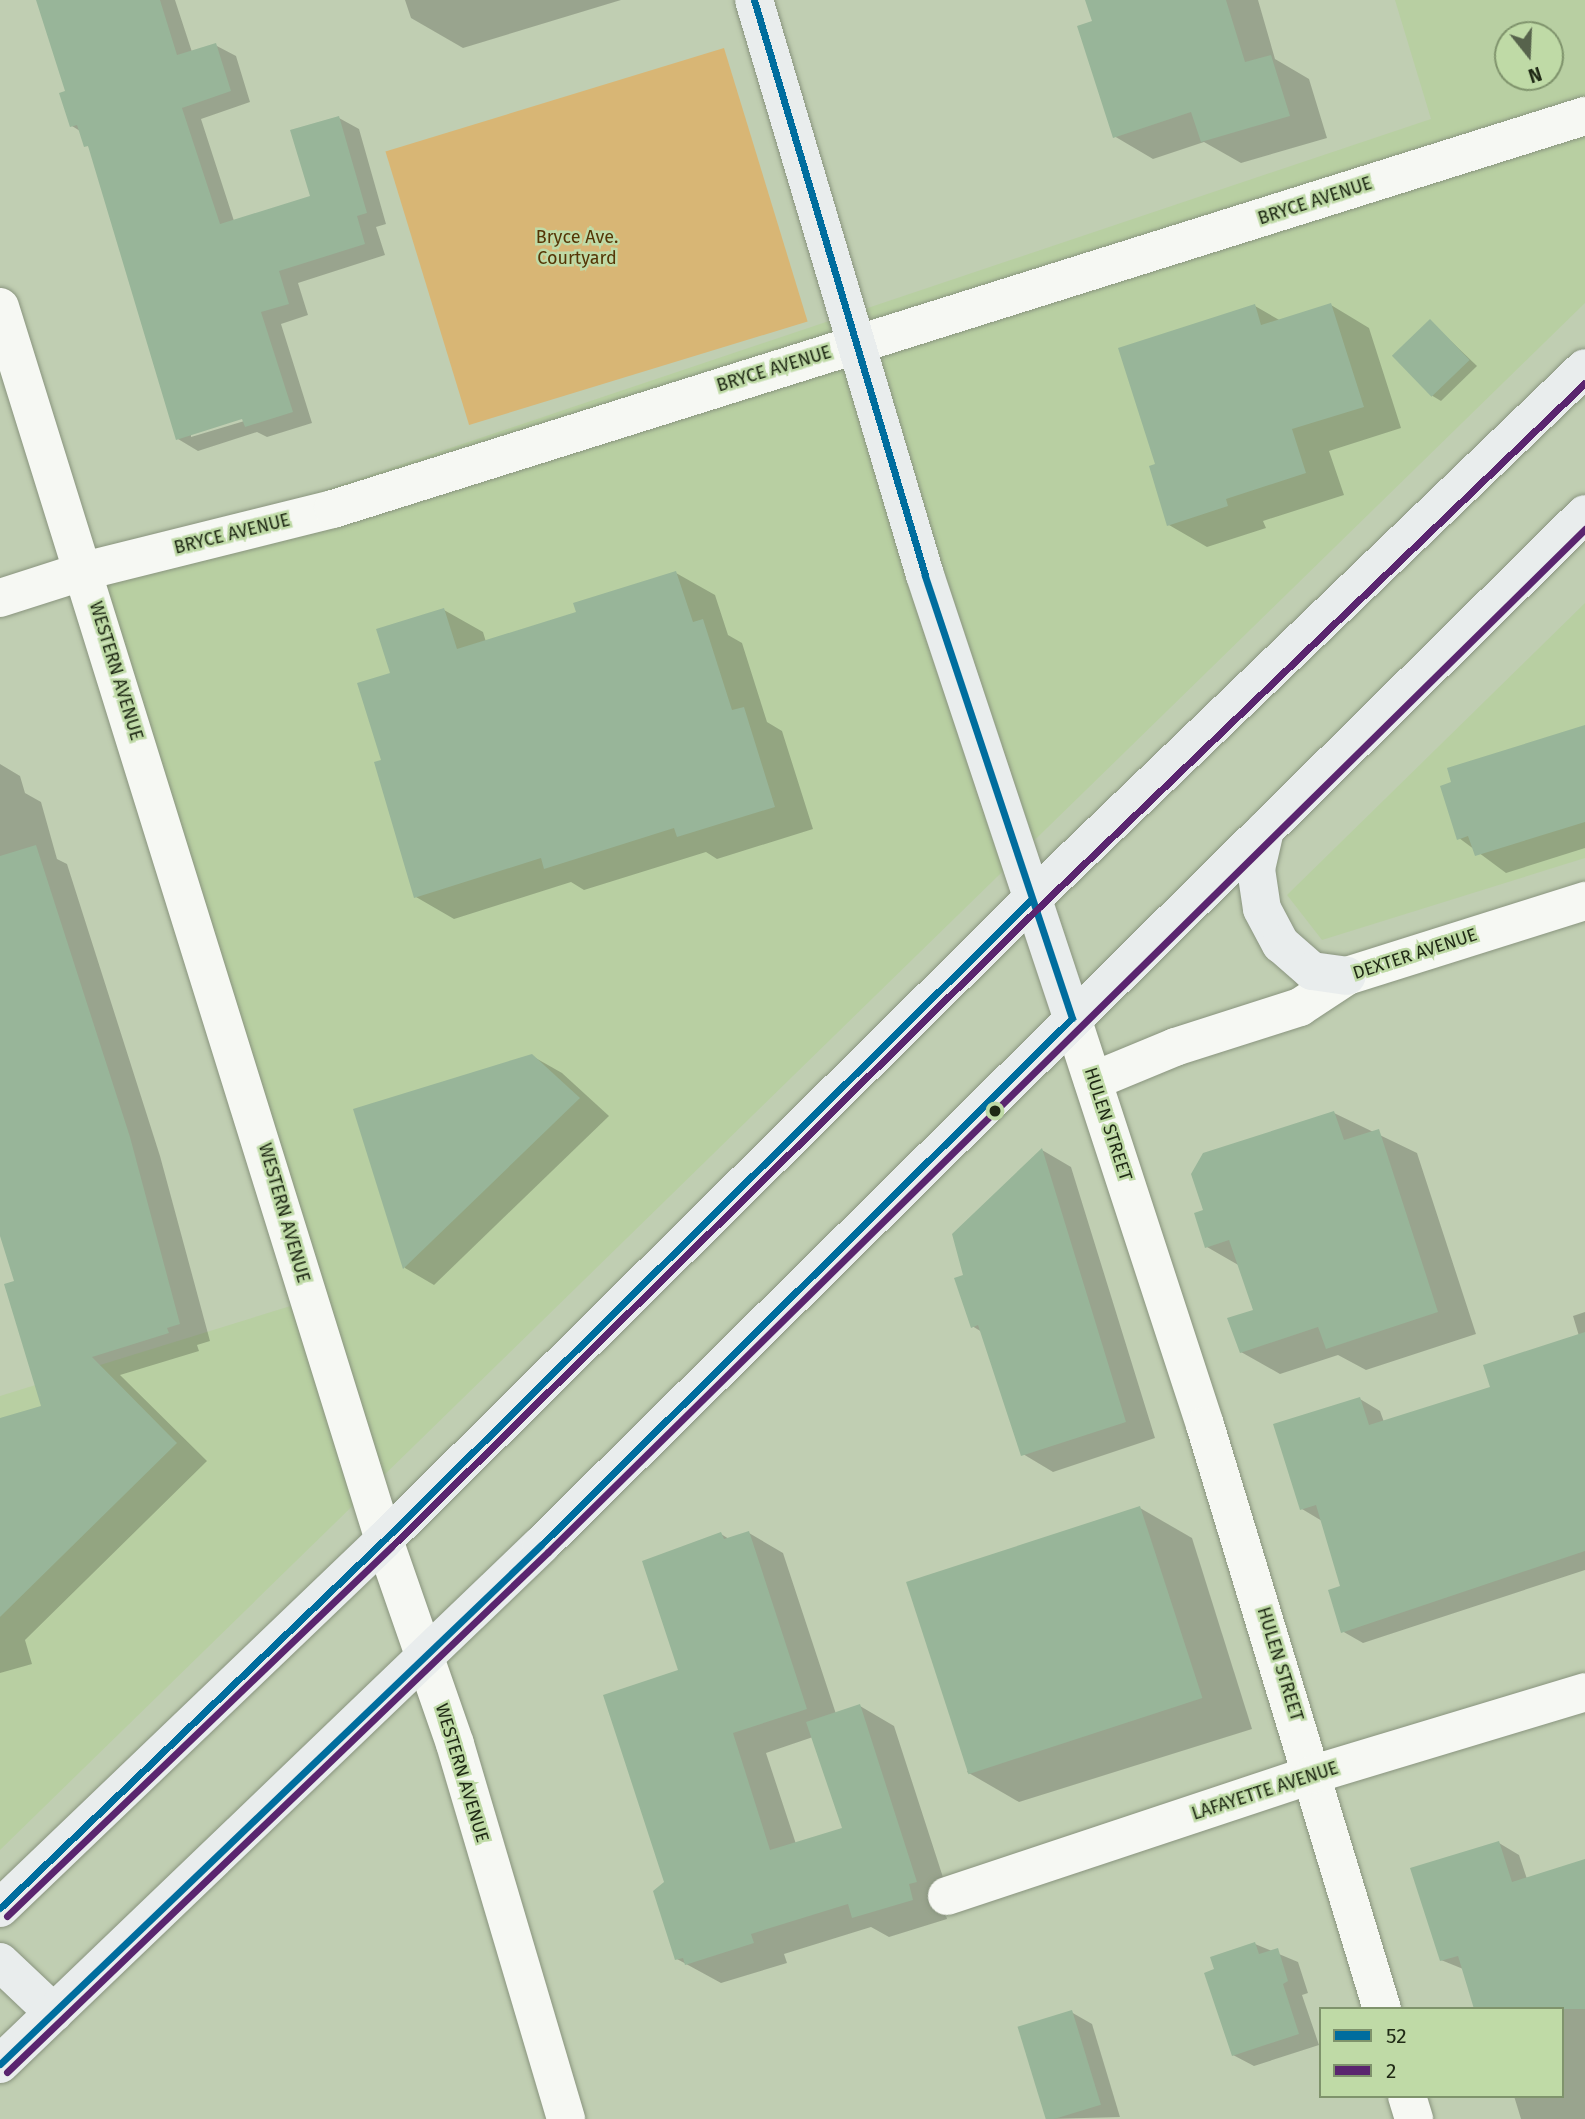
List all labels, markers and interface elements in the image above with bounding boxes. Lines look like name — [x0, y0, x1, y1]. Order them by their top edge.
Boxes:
north arrow — [1494, 21, 1564, 91]
text: N — [1525, 62, 1545, 87]
street label: BRYCE AVENUE — [1255, 172, 1375, 230]
park label: Bryce Ave. Courtyard — [536, 227, 618, 270]
street label: BRYCE AVENUE — [714, 341, 834, 397]
street label: BRYCE AVENUE — [172, 509, 292, 559]
street label: WESTERN AVENUE — [85, 599, 147, 743]
street label: DEXTER AVENUE — [1350, 924, 1480, 984]
street label: HULEN STREET — [1079, 1065, 1137, 1183]
unlabelled marker — [988, 1104, 1002, 1118]
street label: WESTERN AVENUE — [254, 1141, 314, 1285]
street label: HULEN STREET — [1252, 1604, 1308, 1724]
street label: WESTERN AVENUE — [431, 1701, 493, 1845]
street label: LAFAYETTE AVENUE — [1189, 1757, 1341, 1825]
legend — [1319, 2007, 1564, 2098]
text: 52 — [1386, 2023, 1407, 2049]
text: 2 — [1386, 2058, 1396, 2084]

